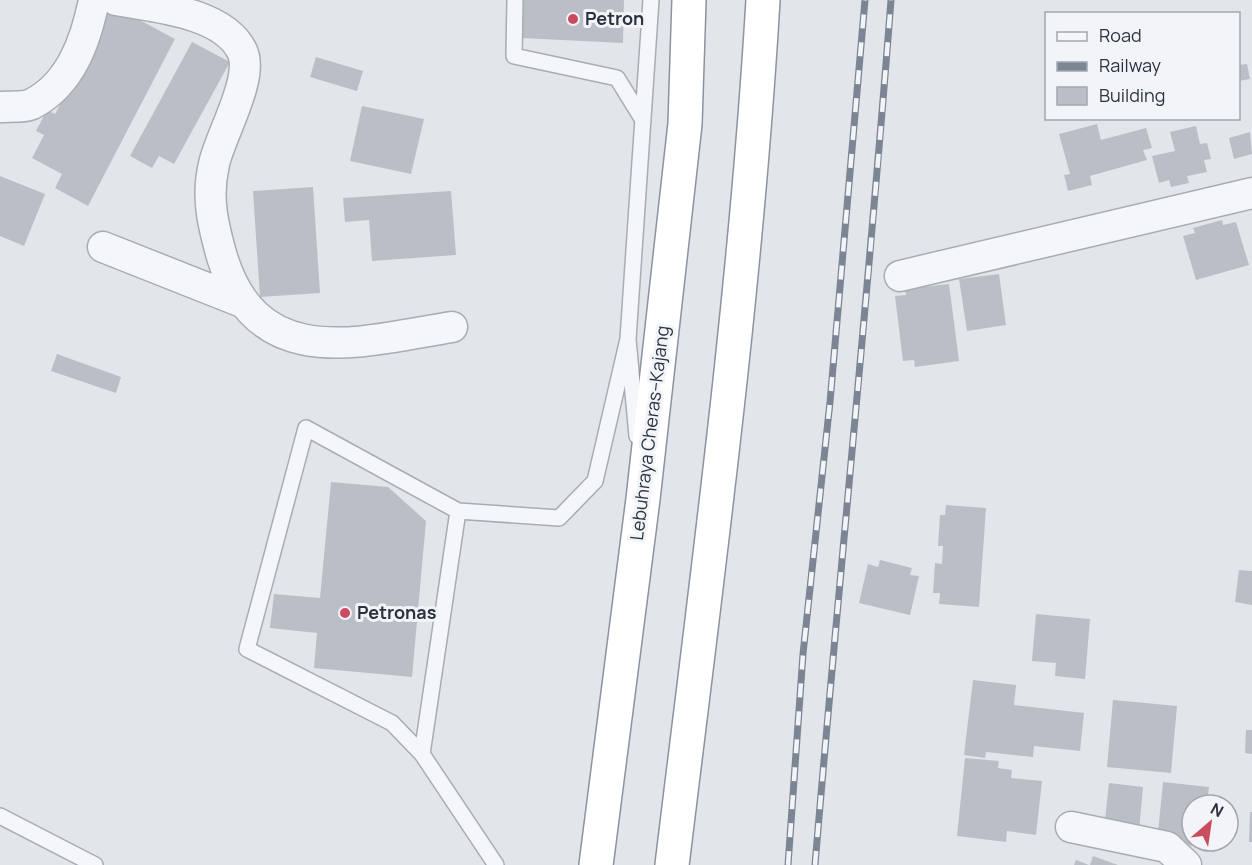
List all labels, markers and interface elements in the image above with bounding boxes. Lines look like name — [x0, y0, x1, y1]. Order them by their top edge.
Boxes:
place label: Petron — [585, 6, 644, 30]
marker: Petron — [566, 12, 580, 26]
legend — [1045, 12, 1240, 120]
text: Road — [1099, 23, 1142, 47]
text: Railway — [1099, 53, 1161, 77]
text: Building — [1099, 83, 1165, 107]
street label: Lebuhraya Cheras–Kajang — [624, 324, 674, 542]
place label: Petronas — [357, 600, 437, 624]
marker: Petronas — [338, 606, 352, 620]
north arrow — [1180, 793, 1240, 853]
text: N — [1207, 797, 1228, 822]

